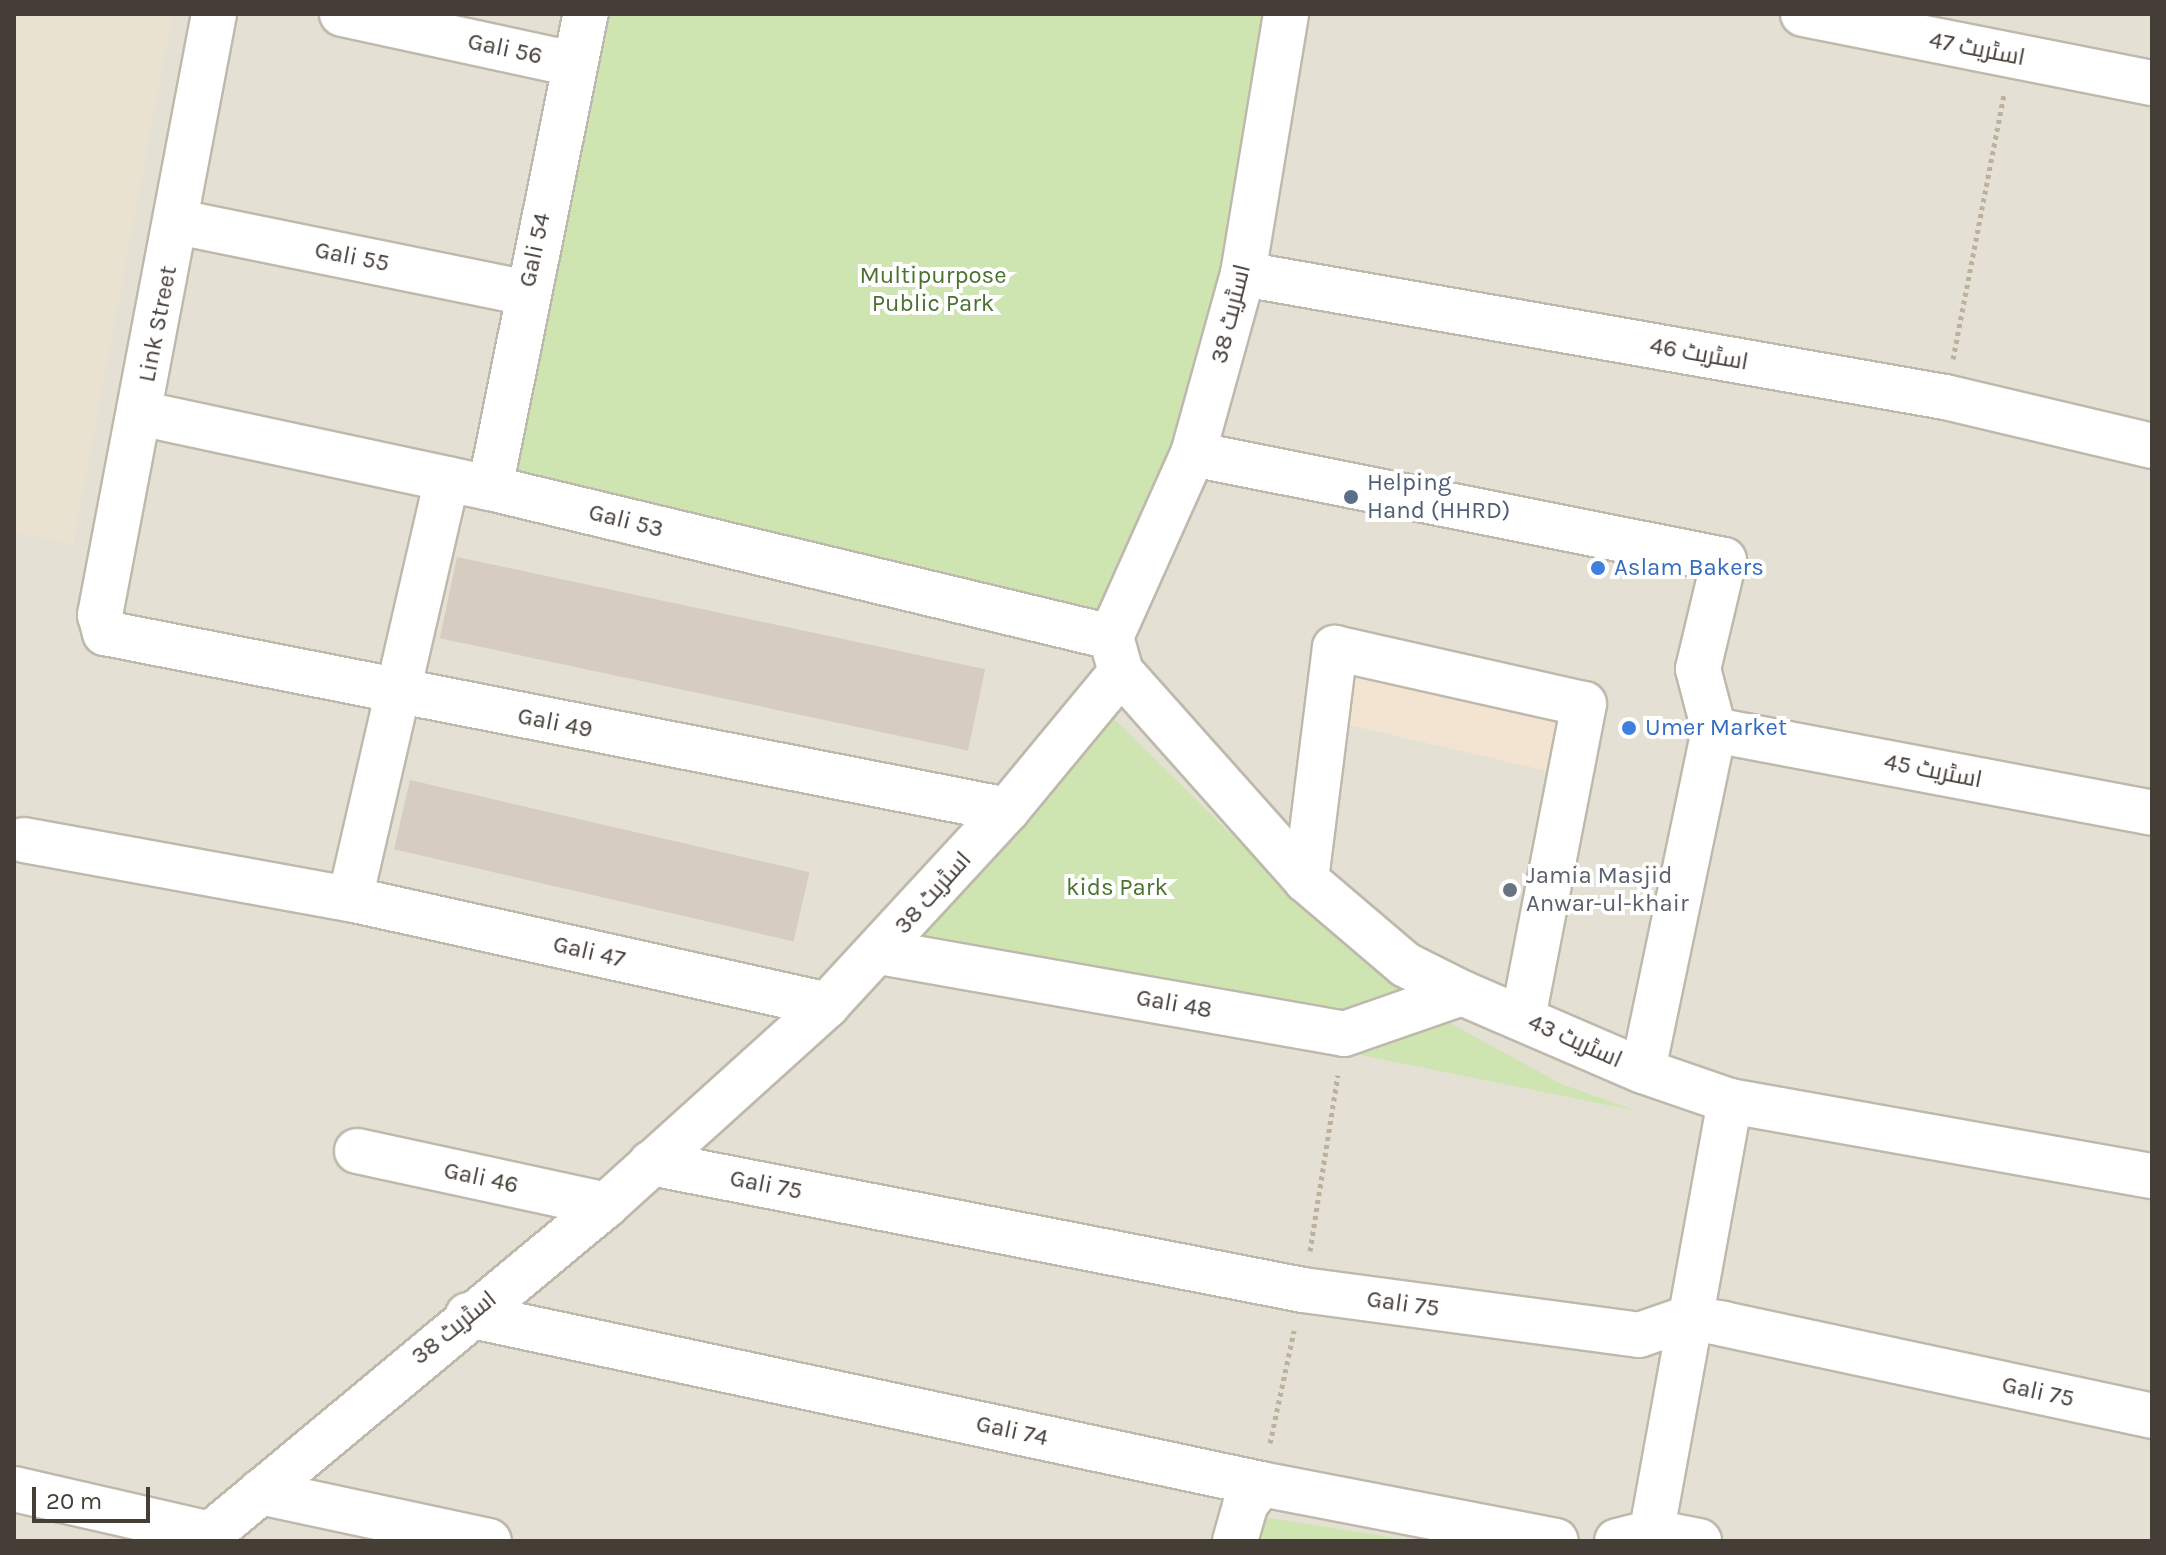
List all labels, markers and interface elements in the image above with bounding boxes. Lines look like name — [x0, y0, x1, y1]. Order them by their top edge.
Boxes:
street label: اسٹریٹ 47 — [1927, 26, 2027, 72]
street label: Gali 56 — [465, 27, 545, 71]
street label: Gali 54 — [513, 210, 557, 290]
street label: Gali 55 — [312, 236, 392, 278]
street label: اسٹریٹ 38 — [1205, 261, 1257, 367]
park label: Multipurpose Public Park — [859, 262, 1007, 318]
street label: Link Street — [133, 263, 183, 385]
street label: اسٹریٹ 46 — [1648, 331, 1750, 377]
place label: Helping Hand (HHRD) — [1367, 469, 1510, 525]
marker: Helping Hand (HHRD) — [1342, 488, 1360, 506]
street label: Gali 53 — [586, 498, 666, 544]
place label: Aslam Bakers — [1614, 554, 1764, 582]
marker: Aslam Bakers — [1589, 559, 1607, 577]
street label: Gali 49 — [515, 702, 595, 744]
place label: Umer Market — [1645, 714, 1787, 742]
marker: Umer Market — [1620, 719, 1638, 737]
street label: اسٹریٹ 45 — [1882, 747, 1984, 795]
street label: اسٹریٹ 38 — [888, 846, 978, 940]
place label: Jamia Masjid Anwar-ul-khair — [1526, 862, 1689, 918]
park label: kids Park — [1066, 874, 1168, 902]
marker: Jamia Masjid Anwar-ul-khair — [1501, 881, 1519, 899]
street label: Gali 47 — [550, 930, 628, 974]
street label: Gali 48 — [1134, 983, 1214, 1025]
street label: اسٹریٹ 43 — [1524, 1008, 1626, 1074]
street label: Gali 46 — [441, 1156, 521, 1200]
street label: Gali 75 — [727, 1164, 805, 1206]
street label: اسٹریٹ 38 — [406, 1285, 502, 1371]
street label: Gali 75 — [1365, 1285, 1441, 1323]
street label: Gali 75 — [1999, 1370, 2077, 1414]
street label: Gali 74 — [973, 1409, 1051, 1453]
scale bar — [36, 1471, 154, 1521]
text: 20 m — [46, 1487, 102, 1515]

